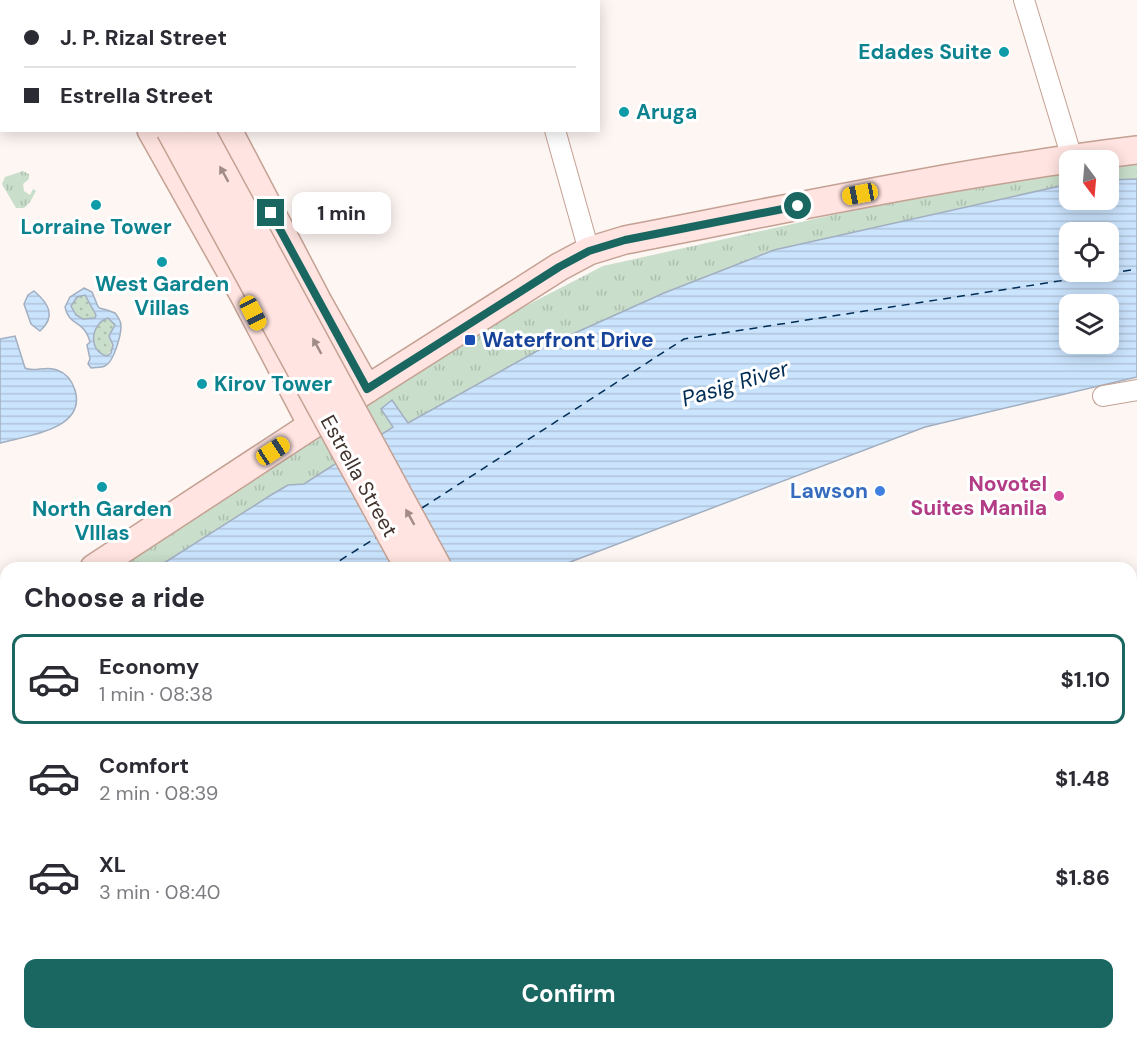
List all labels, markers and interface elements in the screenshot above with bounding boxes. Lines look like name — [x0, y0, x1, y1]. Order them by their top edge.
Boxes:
text: J. P. Rizal Street — [60, 23, 227, 52]
place label: Edades Suite — [858, 38, 992, 66]
marker: Edades Suite — [997, 45, 1011, 59]
text: Estrella Street — [60, 81, 213, 110]
place label: Aruga — [636, 98, 697, 126]
marker: Aruga — [617, 105, 631, 119]
north arrow — [1059, 150, 1119, 210]
map controls — [1059, 150, 1119, 354]
one-way arrow — [219, 166, 229, 183]
car — [841, 182, 879, 206]
callout: 1 min — [292, 192, 391, 234]
route start — [784, 192, 811, 219]
marker: Lorraine Tower — [89, 198, 103, 212]
route end — [257, 199, 284, 226]
text: 1 min — [317, 200, 366, 226]
place label: Lorraine Tower — [20, 213, 172, 241]
button: locate — [1059, 222, 1119, 282]
marker: West Garden Villas — [155, 255, 169, 269]
place label: West Garden Villas — [95, 270, 229, 322]
car — [237, 293, 269, 333]
button: layers — [1059, 294, 1119, 354]
place label: Waterfront Drive — [482, 326, 654, 354]
marker: Waterfront Drive — [463, 333, 477, 347]
one-way arrow — [312, 337, 322, 354]
water label: Pasig River — [678, 353, 793, 413]
place label: Kirov Tower — [214, 370, 333, 398]
marker: Kirov Tower — [195, 377, 209, 391]
street label: Estrella Street — [314, 410, 404, 542]
car — [253, 434, 293, 468]
place label: Novotel Suites Manila — [911, 470, 1047, 522]
place label: Lawson — [790, 477, 868, 505]
marker: North Garden VIllas — [95, 480, 109, 494]
marker: Lawson — [873, 484, 887, 498]
marker: Novotel Suites Manila — [1052, 489, 1066, 503]
place label: North Garden VIllas — [32, 495, 172, 547]
one-way arrow — [405, 508, 415, 525]
text: Choose a ride — [24, 580, 205, 615]
icon: car — [27, 652, 81, 706]
text: Economy — [99, 652, 199, 681]
text: $1.10 — [1060, 665, 1110, 694]
text: 1 min · 08:38 — [99, 681, 213, 707]
icon: car — [27, 751, 81, 805]
text: Comfort — [99, 751, 189, 780]
text: $1.48 — [1055, 764, 1110, 793]
text: 2 min · 08:39 — [99, 780, 218, 806]
icon: car — [27, 850, 81, 904]
text: XL — [99, 850, 126, 879]
text: $1.86 — [1055, 863, 1110, 892]
text: 3 min · 08:40 — [99, 879, 221, 905]
button: Confirm — [24, 959, 1113, 1028]

